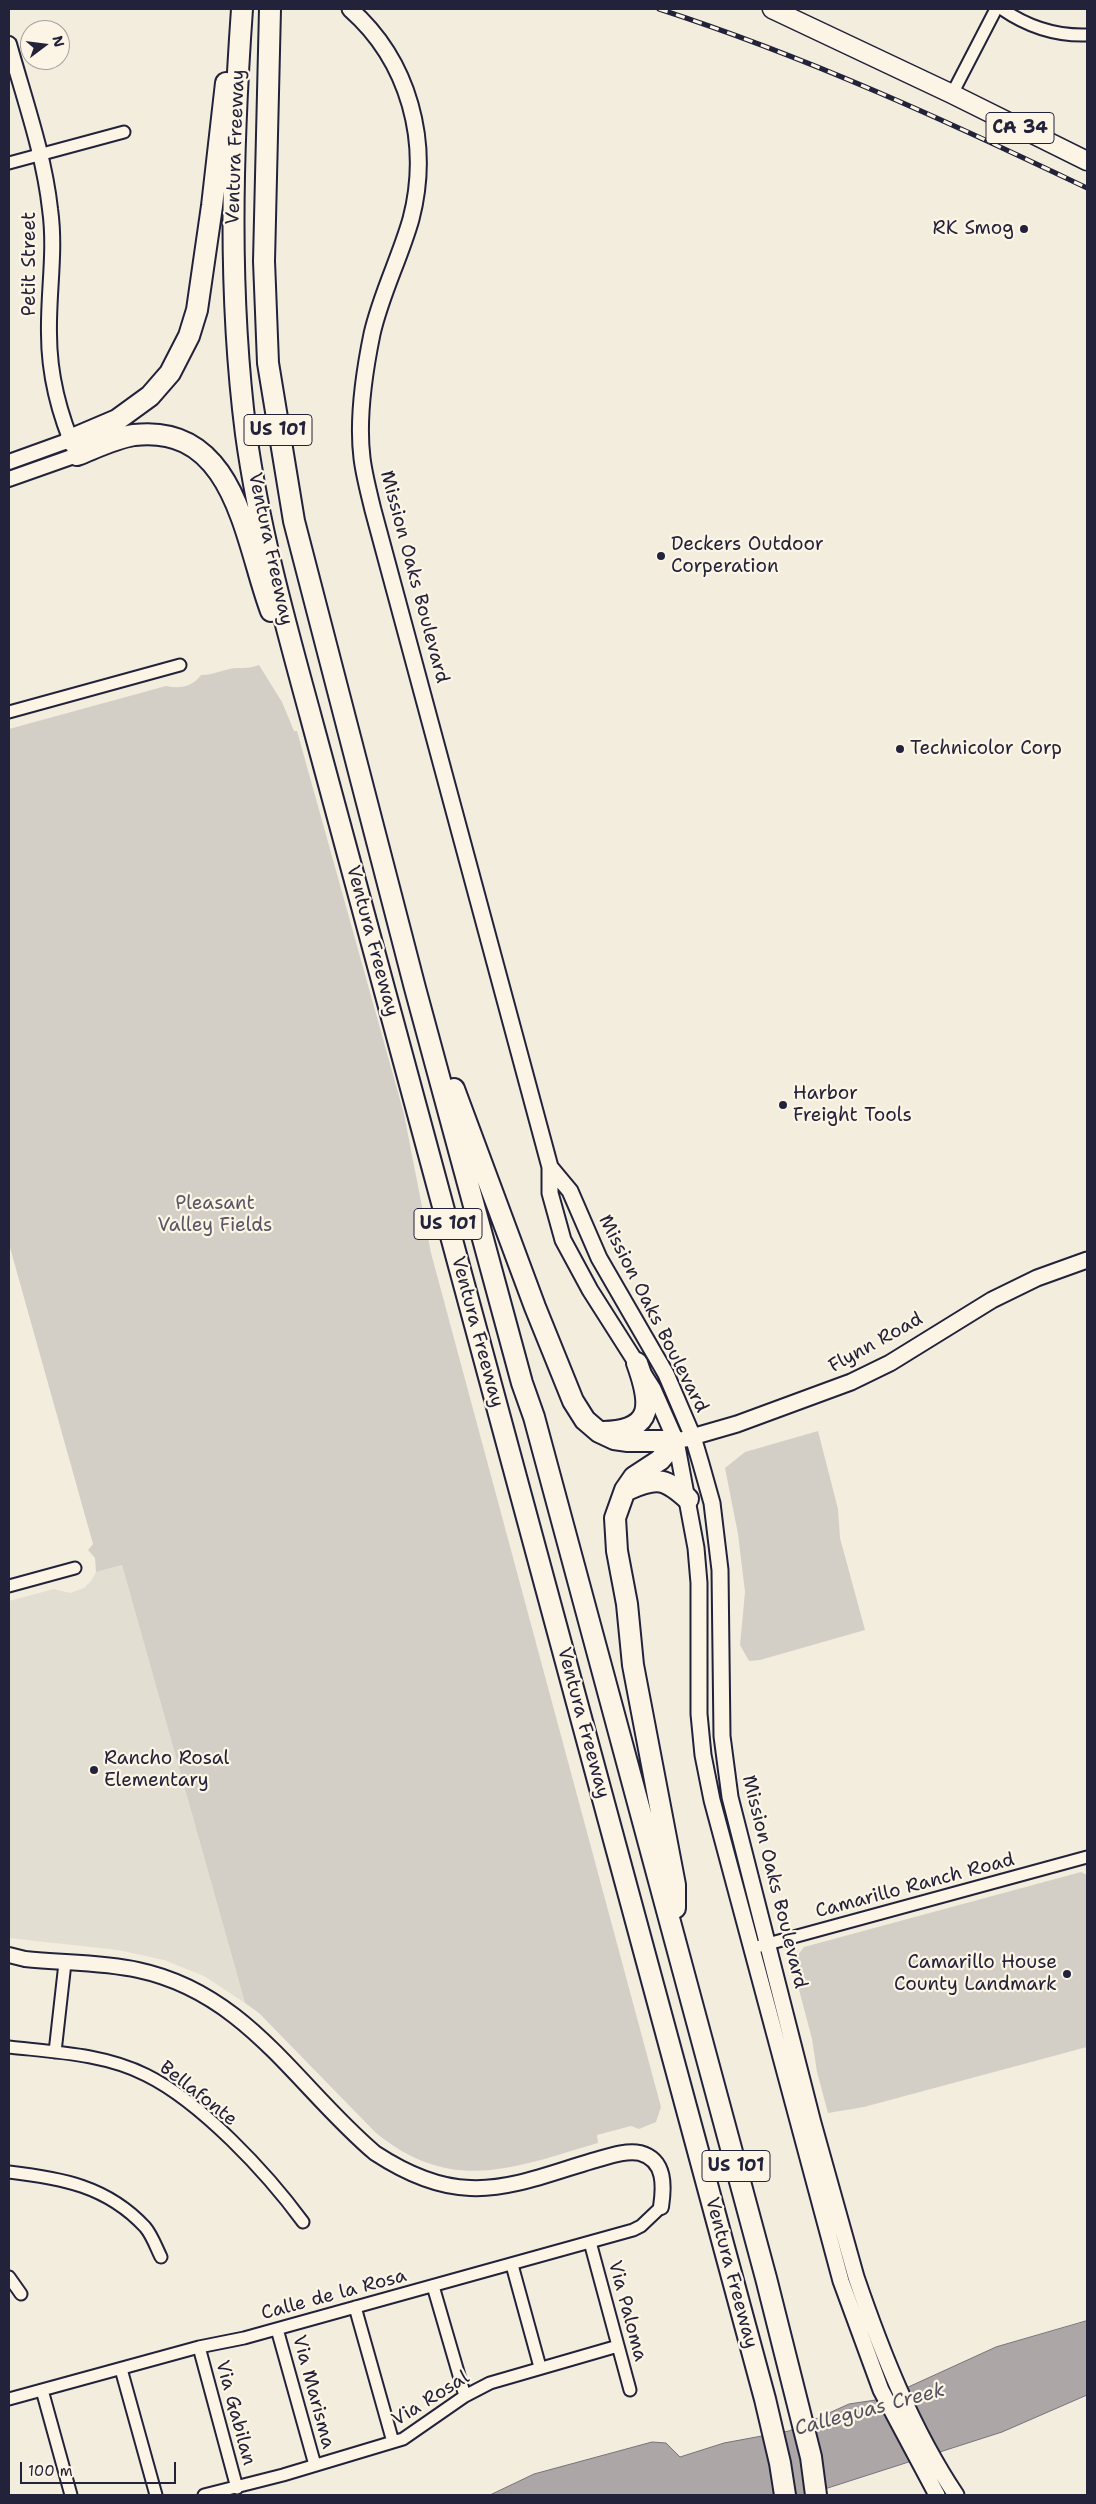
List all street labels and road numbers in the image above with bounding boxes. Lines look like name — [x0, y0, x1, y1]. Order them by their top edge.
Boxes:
street label: Ventura Freeway — [222, 69, 250, 225]
road number: CA 34 — [986, 112, 1054, 144]
street label: Petit Street — [19, 212, 41, 316]
road number: US 101 — [244, 414, 312, 446]
street label: Mission Oaks Boulevard — [375, 468, 453, 686]
street label: Ventura Freeway — [243, 471, 297, 627]
street label: Ventura Freeway — [341, 863, 403, 1019]
road number: US 101 — [414, 1208, 482, 1240]
street label: Mission Oaks Boulevard — [593, 1211, 713, 1417]
street label: Ventura Freeway — [446, 1254, 508, 1410]
street label: Flynn Road — [825, 1308, 927, 1378]
street label: Ventura Freeway — [552, 1645, 614, 1801]
street label: Mission Oaks Boulevard — [736, 1773, 812, 1991]
street label: Camarillo Ranch Road — [813, 1848, 1017, 1924]
street label: Bellafonte — [155, 2057, 241, 2131]
road number: US 101 — [702, 2150, 770, 2182]
street label: Ventura Freeway — [700, 2195, 762, 2351]
street label: Via Paloma — [603, 2258, 651, 2364]
street label: Calle de la Rosa — [259, 2265, 409, 2325]
street label: Via Marisma — [287, 2333, 339, 2451]
street label: Via Gabilan — [210, 2358, 260, 2468]
street label: Via Rosal — [388, 2366, 474, 2432]

